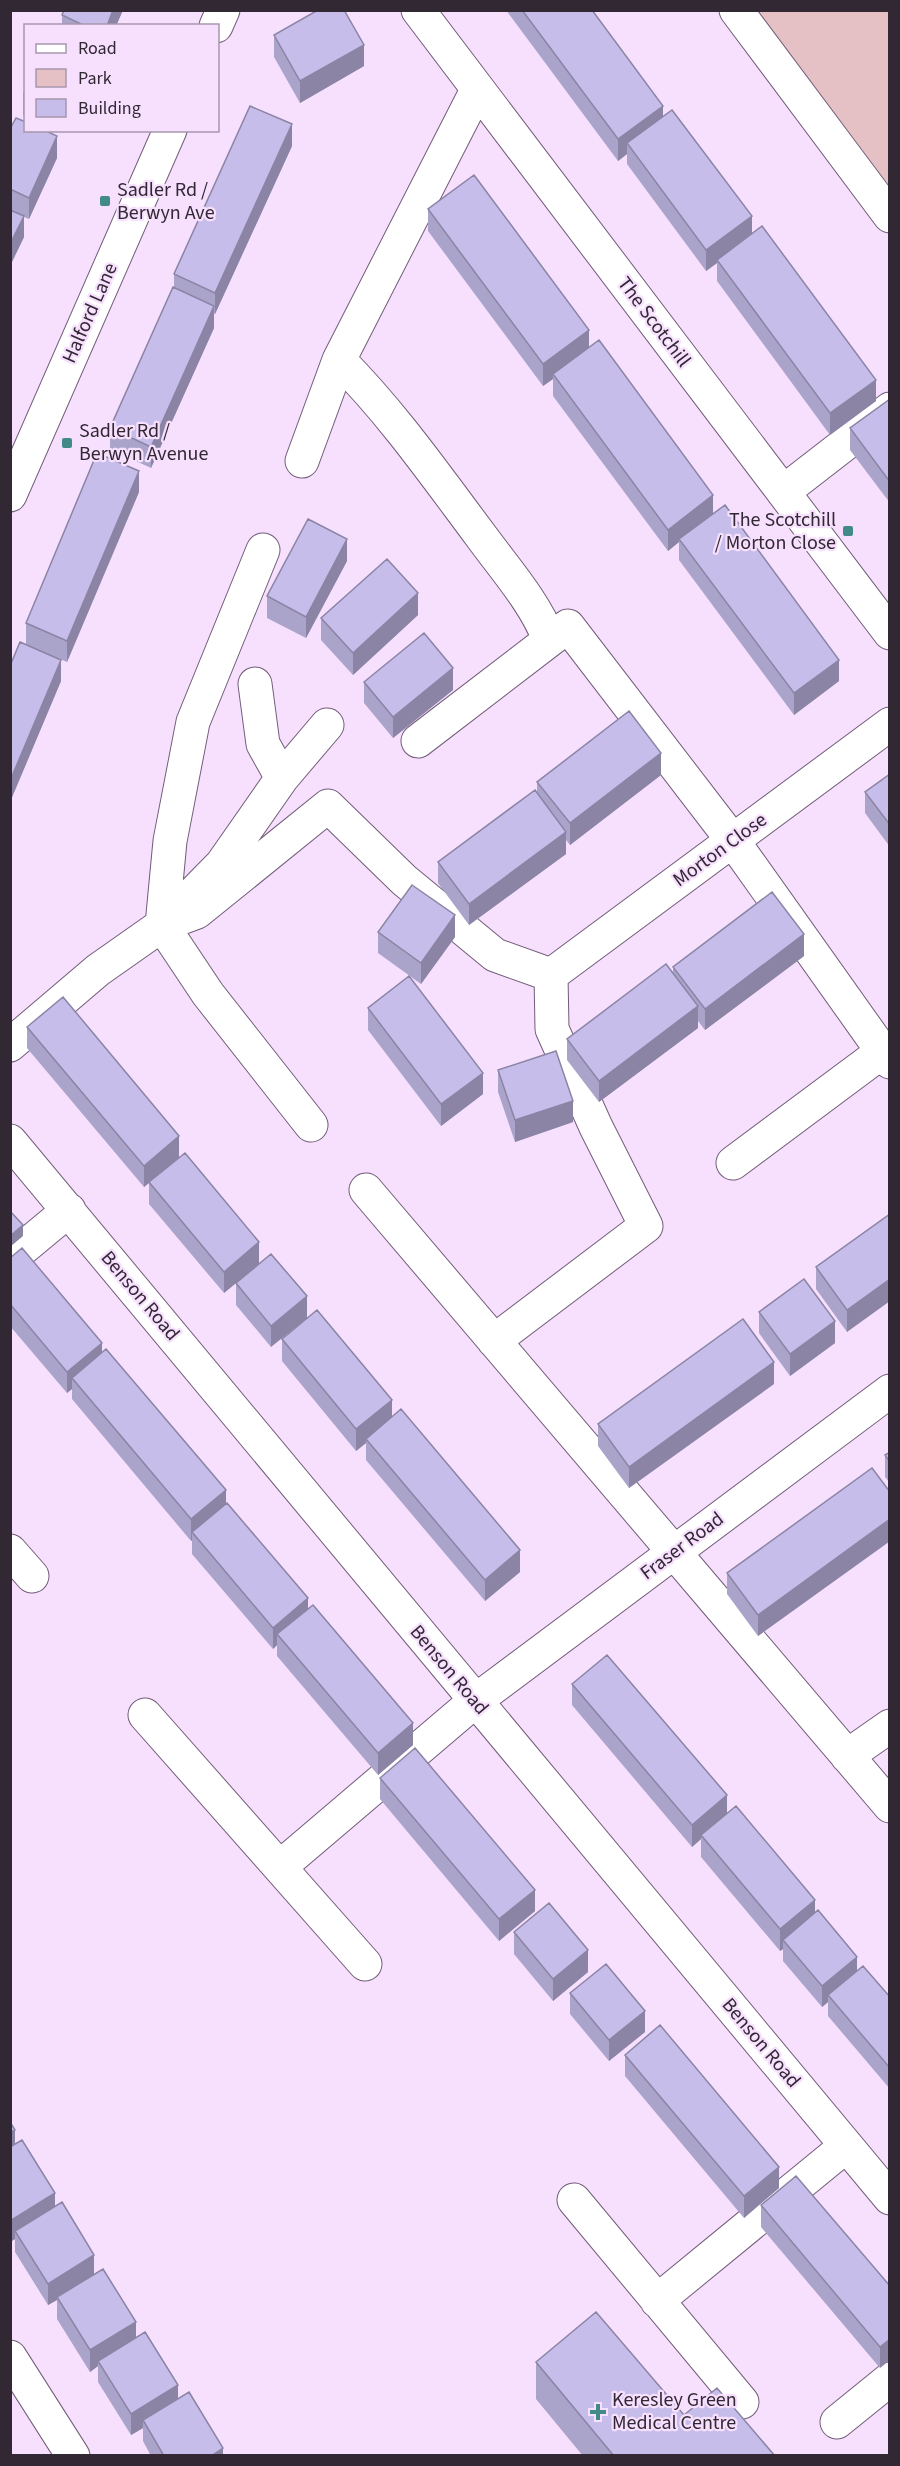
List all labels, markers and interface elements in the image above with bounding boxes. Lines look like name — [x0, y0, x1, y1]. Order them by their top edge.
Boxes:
legend — [24, 24, 219, 132]
text: Road — [78, 36, 117, 61]
text: Park — [78, 66, 112, 91]
text: Building — [78, 96, 141, 121]
place label: Sadler Rd / Berwyn Ave — [117, 176, 215, 227]
marker: Sadler Rd / Berwyn Ave — [98, 194, 112, 208]
street label: Halford Lane — [55, 258, 125, 368]
street label: The Scotchill — [611, 271, 697, 373]
place label: Sadler Rd / Berwyn Avenue — [79, 417, 208, 468]
marker: Sadler Rd / Berwyn Avenue — [60, 436, 74, 450]
place label: The Scotchill / Morton Close — [715, 506, 836, 557]
marker: The Scotchill / Morton Close — [841, 524, 855, 538]
street label: Morton Close — [667, 806, 773, 894]
street label: Benson Road — [94, 1245, 186, 1347]
street label: Fraser Road — [634, 1505, 730, 1587]
street label: Benson Road — [403, 1619, 495, 1721]
street label: Benson Road — [715, 1992, 807, 2094]
place label: Keresley Green Medical Centre — [612, 2386, 737, 2437]
marker: Keresley Green Medical Centre — [589, 2403, 607, 2421]

